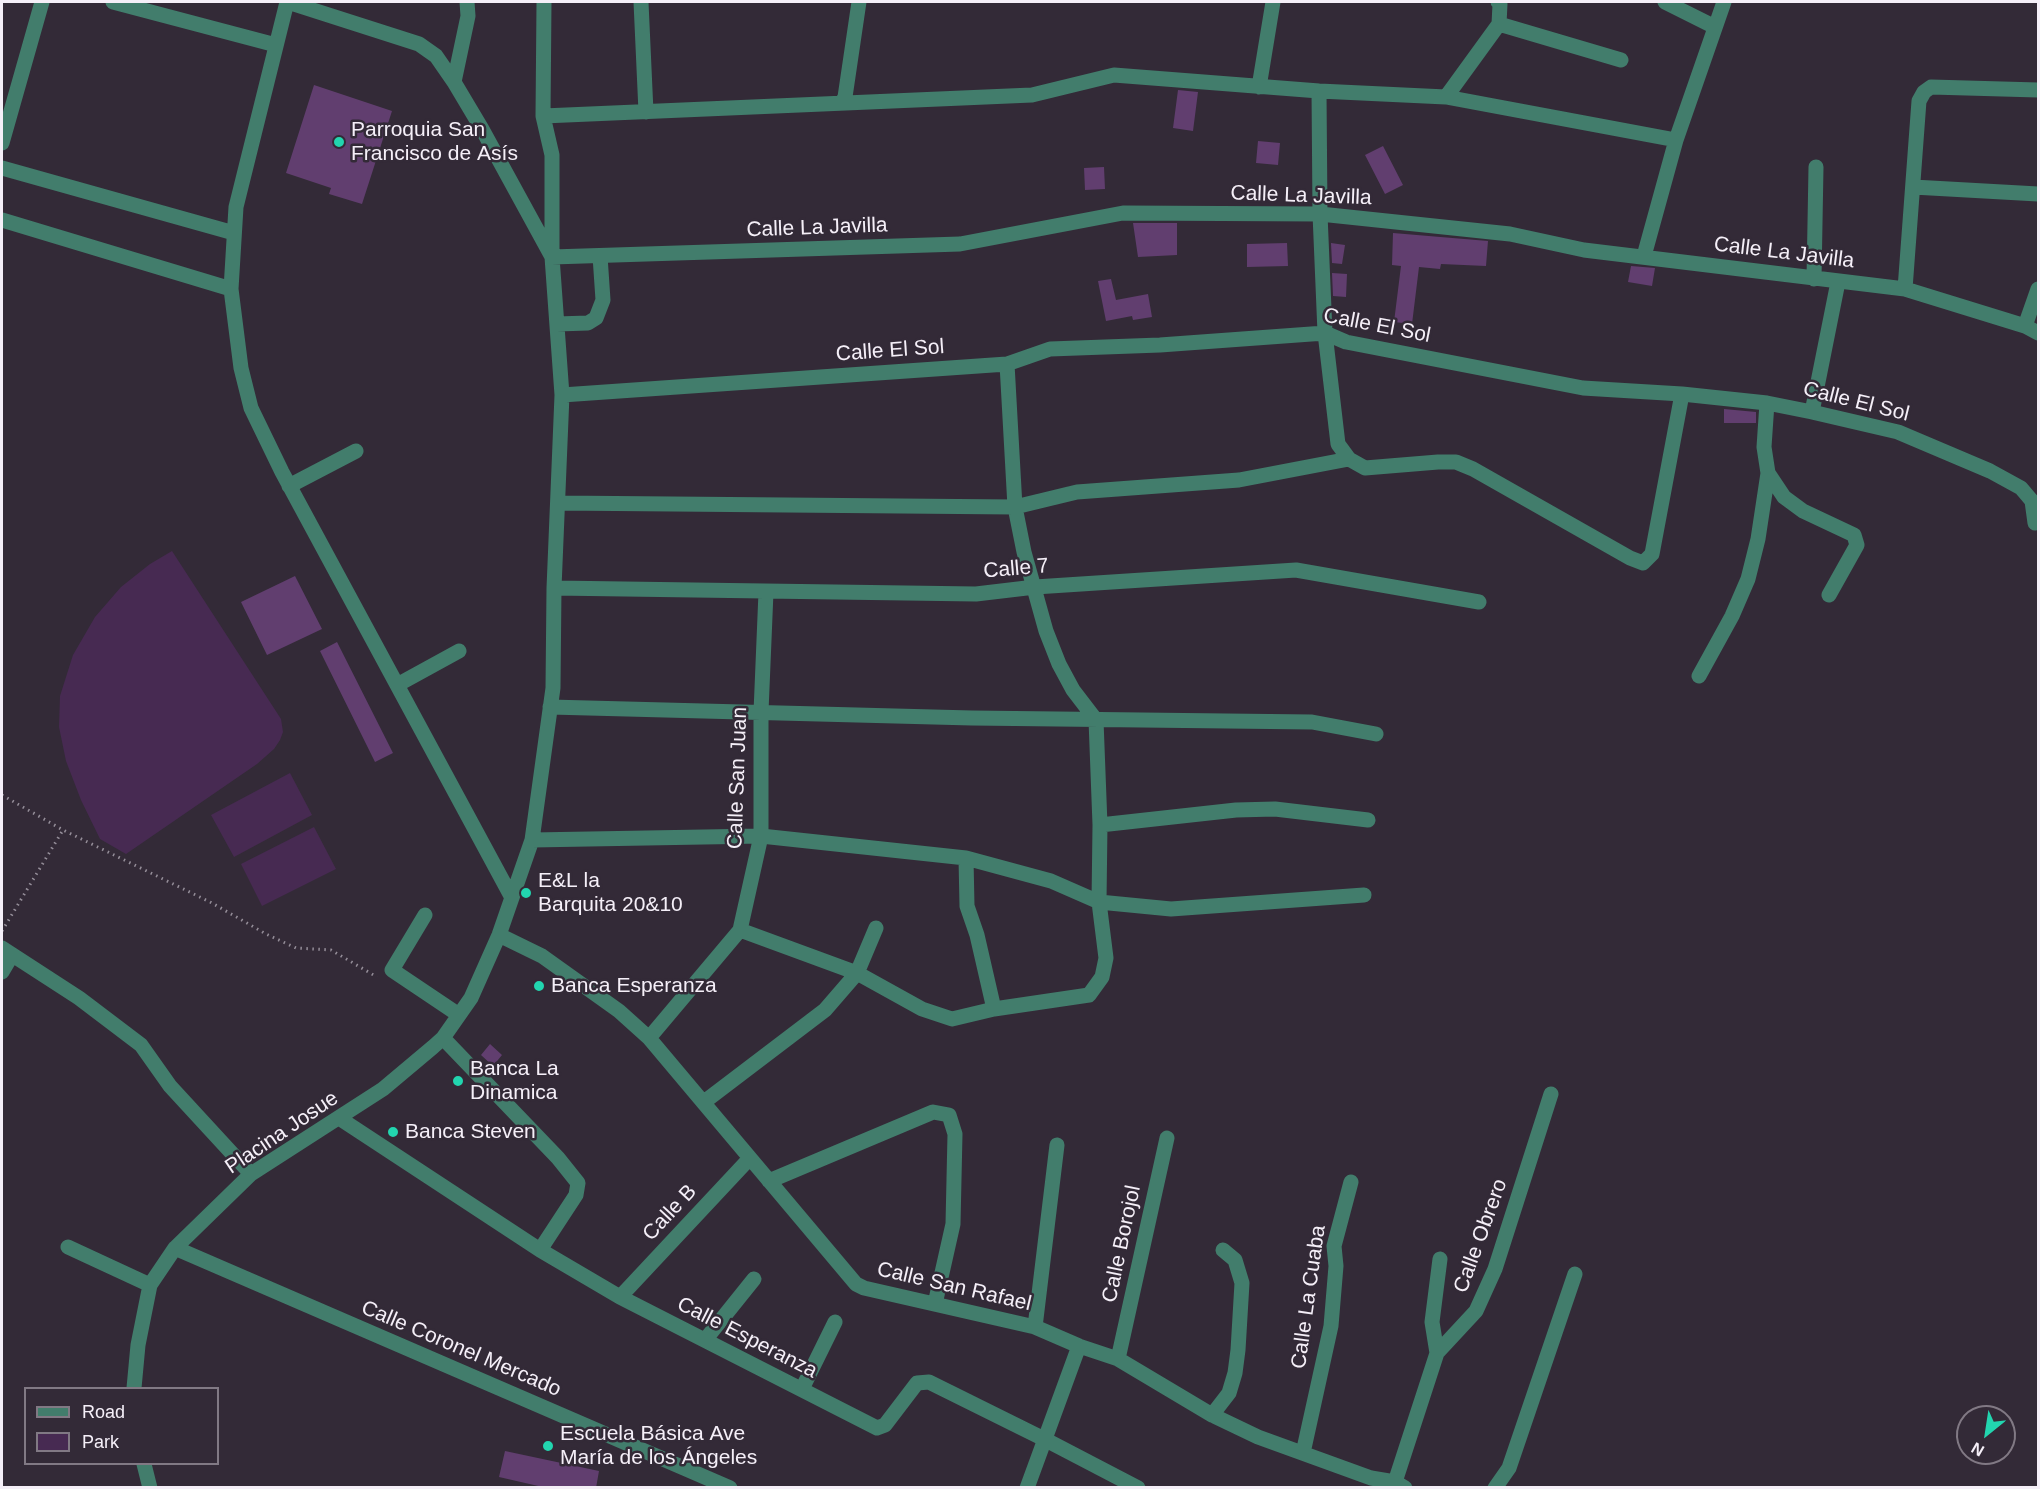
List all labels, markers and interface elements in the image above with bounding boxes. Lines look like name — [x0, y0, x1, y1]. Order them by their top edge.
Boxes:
place label: Parroquia San Francisco de Asís — [351, 117, 518, 167]
marker: Parroquia San Francisco de Asís — [332, 135, 346, 149]
street label: Calle La Javilla — [1230, 181, 1372, 211]
street label: Calle La Javilla — [746, 213, 888, 243]
street label: Calle La Javilla — [1712, 232, 1856, 274]
street label: Calle El Sol — [1321, 303, 1433, 349]
street label: Calle El Sol — [835, 335, 945, 367]
street label: Calle El Sol — [1800, 377, 1912, 427]
street label: Calle 7 — [982, 554, 1050, 584]
street label: Calle San Juan — [723, 706, 753, 850]
place label: E&L la Barquita 20&10 — [538, 868, 683, 918]
marker: E&L la Barquita 20&10 — [519, 886, 533, 900]
place label: Banca Esperanza — [551, 973, 717, 999]
marker: Banca Esperanza — [532, 979, 546, 993]
place label: Banca La Dinamica — [470, 1056, 559, 1106]
marker: Banca La Dinamica — [451, 1074, 465, 1088]
street label: Placina Josue — [221, 1086, 343, 1180]
place label: Banca Steven — [405, 1119, 536, 1145]
marker: Banca Steven — [386, 1125, 400, 1139]
street label: Calle Obrero — [1449, 1176, 1513, 1296]
street label: Calle B — [638, 1180, 702, 1246]
street label: Calle Borojol — [1097, 1183, 1147, 1305]
street label: Calle La Cuaba — [1286, 1224, 1332, 1370]
street label: Calle San Rafael — [874, 1257, 1034, 1317]
street label: Calle Esperanza — [673, 1292, 821, 1384]
street label: Calle Coronel Mercado — [357, 1295, 565, 1403]
legend — [24, 1387, 219, 1465]
text: Road — [82, 1402, 125, 1422]
north arrow — [1956, 1405, 2016, 1465]
place label: Escuela Básica Ave María de los Ángeles — [560, 1421, 757, 1471]
text: Park — [82, 1432, 119, 1452]
marker: Escuela Básica Ave María de los Ángeles — [541, 1439, 555, 1453]
text: N — [1968, 1439, 1987, 1460]

